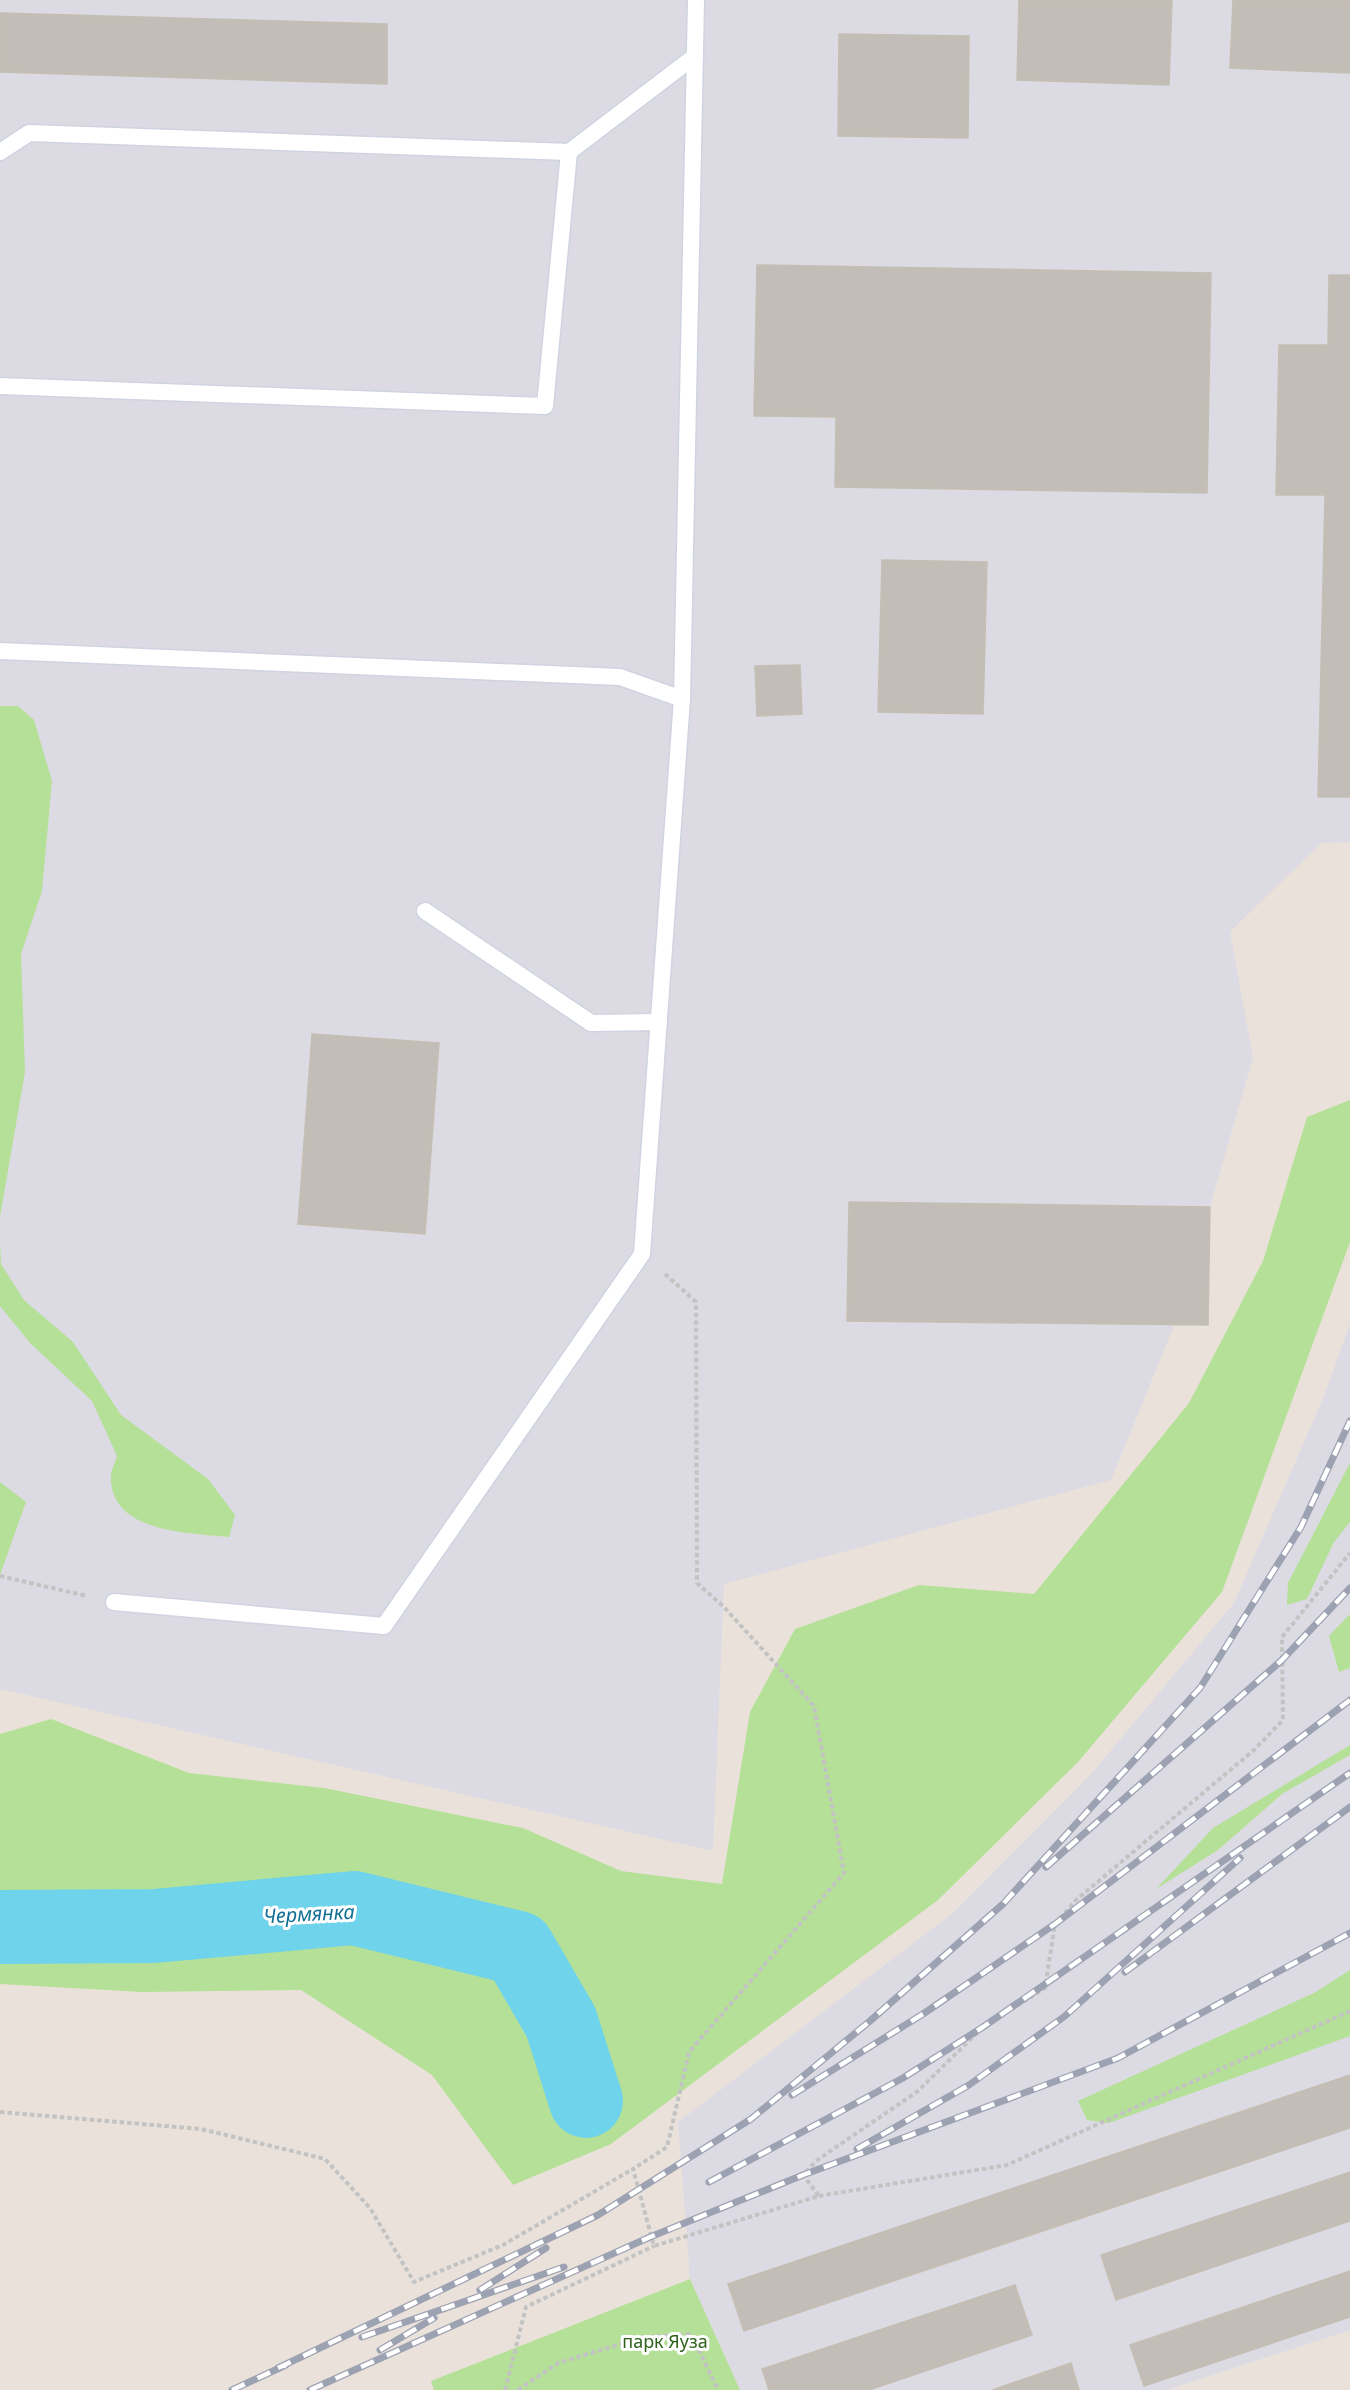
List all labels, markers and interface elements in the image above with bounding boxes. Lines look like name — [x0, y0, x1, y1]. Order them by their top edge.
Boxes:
water label: Чермянка — [263, 1898, 355, 1929]
park label: парк Яуза — [622, 2329, 708, 2353]

